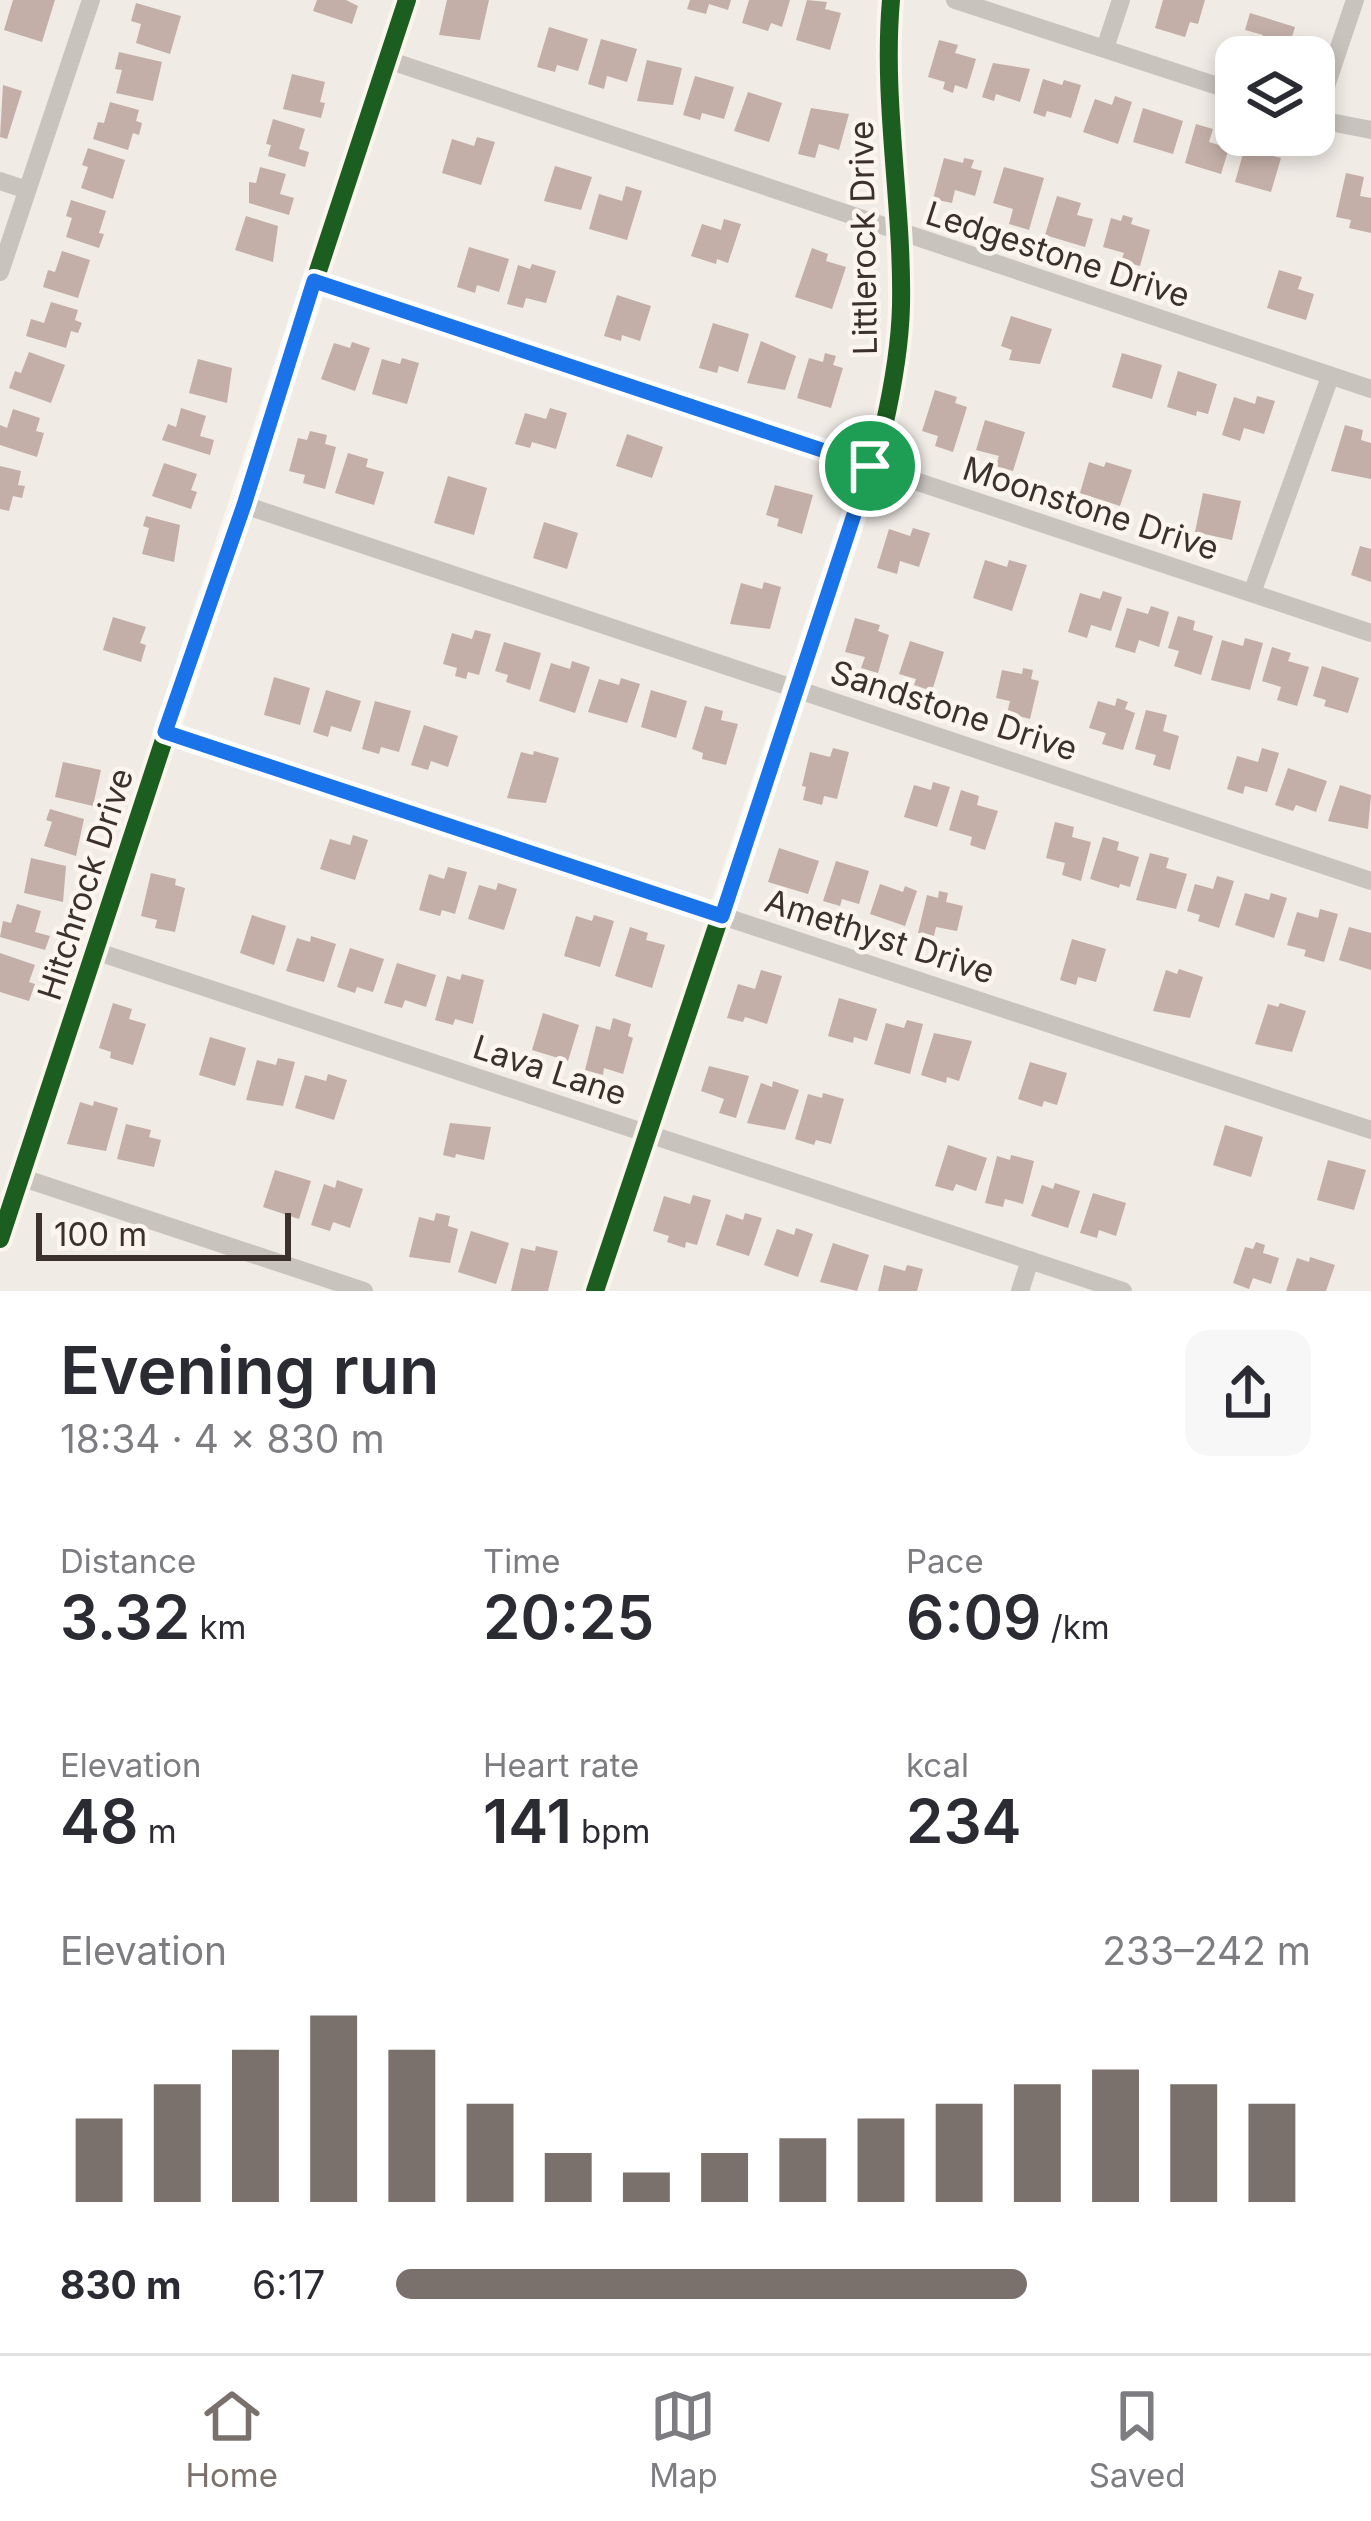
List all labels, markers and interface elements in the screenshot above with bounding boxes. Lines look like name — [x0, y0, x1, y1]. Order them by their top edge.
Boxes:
map controls — [1215, 36, 1335, 156]
button: layers — [1215, 36, 1335, 156]
street label: Littlerock Drive — [841, 120, 885, 356]
street label: Ledgestone Drive — [921, 192, 1195, 316]
pin — [819, 415, 921, 517]
icon: arrive — [837, 433, 903, 499]
street label: Moonstone Drive — [958, 448, 1224, 568]
street label: Sandstone Drive — [826, 651, 1082, 769]
street label: Hitchrock Drive — [29, 763, 141, 1005]
street label: Amethyst Drive — [760, 880, 1000, 992]
street label: Lava Lane — [468, 1026, 632, 1114]
scale bar — [36, 1207, 291, 1260]
text: 100 m — [54, 1214, 147, 1254]
text: Evening run — [60, 1330, 439, 1410]
button: share — [1185, 1330, 1311, 1456]
text: 18:34 · 4 × 830 m — [60, 1415, 385, 1462]
text: Distance — [60, 1541, 196, 1581]
text: Time — [483, 1541, 560, 1581]
text: Pace — [906, 1541, 984, 1581]
text: 3.32 — [60, 1581, 190, 1653]
text: 20:25 — [483, 1581, 654, 1653]
text: 6:09 — [906, 1581, 1041, 1653]
text: km — [190, 1607, 246, 1647]
text: /km — [1041, 1607, 1110, 1647]
text: Elevation — [60, 1745, 201, 1785]
text: Heart rate — [483, 1745, 639, 1785]
text: kcal — [906, 1745, 969, 1785]
text: 48 — [60, 1785, 138, 1857]
text: 141 — [483, 1785, 572, 1857]
text: 234 — [906, 1785, 1022, 1857]
text: m — [138, 1811, 177, 1851]
text: bpm — [572, 1811, 650, 1851]
text: Elevation — [60, 1927, 227, 1974]
text: 233–242 m — [1102, 1927, 1311, 1974]
text: 830 m — [60, 2261, 182, 2308]
text: 6:17 — [252, 2261, 325, 2308]
tab: Home — [186, 2383, 278, 2495]
tab: Map — [649, 2383, 718, 2495]
tab: Saved — [1089, 2383, 1185, 2495]

